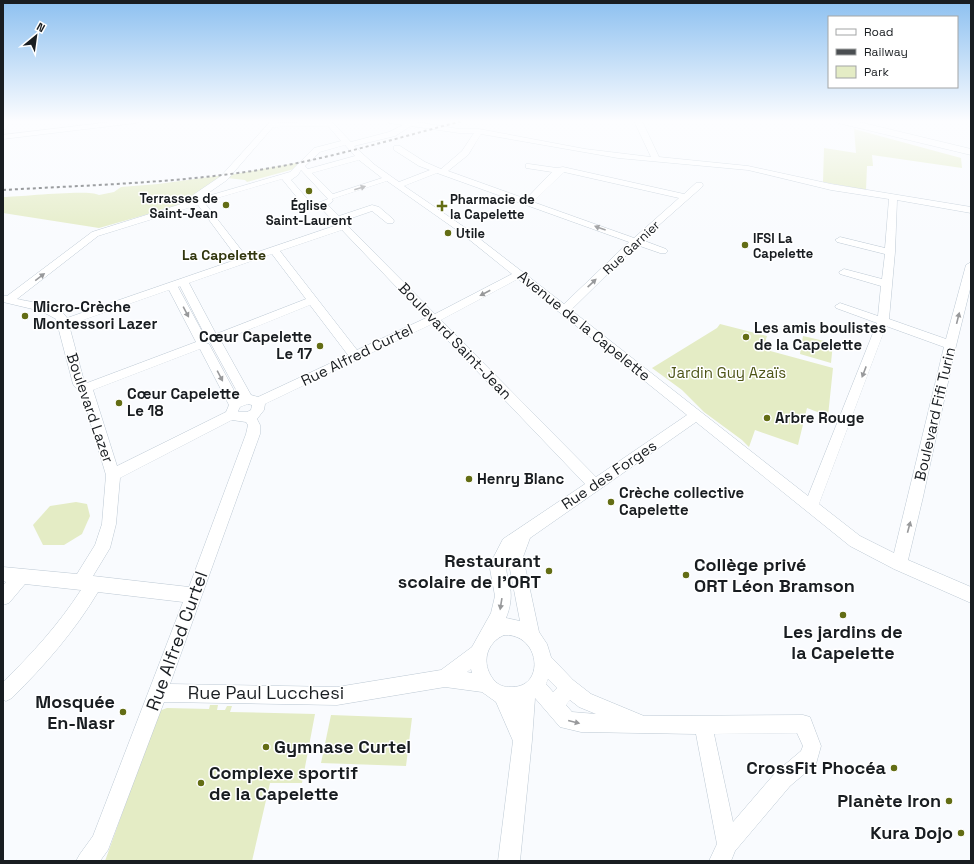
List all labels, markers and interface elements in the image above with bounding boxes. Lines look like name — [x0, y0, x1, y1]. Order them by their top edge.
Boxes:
north arrow — [16, 16, 56, 56]
legend — [828, 16, 958, 88]
text: N — [34, 19, 47, 35]
text: Road — [864, 24, 893, 40]
text: Railway — [864, 44, 908, 60]
text: Park — [864, 64, 889, 80]
one-way arrow — [354, 185, 366, 191]
marker: Église Saint-Laurent — [304, 186, 314, 196]
place label: Terrasses de Saint-Jean — [139, 190, 218, 222]
place label: Pharmacie de la Capelette — [450, 191, 535, 223]
place label: Église Saint-Laurent — [266, 197, 352, 229]
marker: Terrasses de Saint-Jean — [221, 200, 231, 210]
marker: Pharmacie de la Capelette — [437, 201, 447, 211]
street label: Rue Garnier — [599, 217, 664, 278]
place label: Utile — [456, 225, 485, 242]
one-way arrow — [593, 225, 605, 231]
marker: Utile — [443, 228, 453, 238]
place label: IFSI La Capelette — [753, 230, 813, 262]
marker: IFSI La Capelette — [740, 240, 750, 250]
district label: La Capelette — [182, 246, 266, 264]
street label: Avenue de la Capelette — [514, 266, 655, 385]
one-way arrow — [34, 273, 45, 281]
street label: Boulevard Saint-Jean — [395, 278, 516, 403]
one-way arrow — [587, 278, 597, 288]
one-way arrow — [479, 289, 490, 296]
place label: Micro-Crèche Montessori Lazer — [33, 297, 157, 333]
one-way arrow — [183, 306, 189, 318]
marker: Micro-Crèche Montessori Lazer — [20, 311, 30, 321]
one-way arrow — [955, 312, 961, 325]
place label: Les amis boulistes de la Capelette — [754, 318, 887, 354]
street label: Rue Alfred Curtel — [298, 319, 416, 390]
place label: Cœur Capelette Le 17 — [199, 327, 312, 363]
marker: Les amis boulistes de la Capelette — [741, 332, 751, 342]
marker: Cœur Capelette Le 17 — [315, 341, 325, 351]
street label: Boulevard Fifi Turin — [910, 345, 959, 483]
street label: Boulevard Lazer — [63, 350, 118, 466]
park label: Jardin Guy Azaïs — [668, 363, 786, 382]
one-way arrow — [860, 367, 866, 379]
one-way arrow — [217, 370, 223, 382]
place label: Cœur Capelette Le 18 — [127, 384, 240, 420]
marker: Cœur Capelette Le 18 — [114, 398, 124, 408]
place label: Arbre Rouge — [775, 408, 865, 427]
marker: Arbre Rouge — [762, 413, 772, 423]
street label: Rue des Forges — [557, 436, 660, 513]
place label: Henry Blanc — [477, 469, 565, 488]
marker: Henry Blanc — [464, 474, 474, 484]
place label: Crèche collective Capelette — [619, 483, 744, 519]
marker: Crèche collective Capelette — [606, 497, 616, 507]
one-way arrow — [906, 520, 912, 532]
place label: Restaurant scolaire de l'ORT — [398, 549, 541, 593]
place label: Collège privé ORT Léon Bramson — [694, 553, 855, 597]
marker: Restaurant scolaire de l'ORT — [544, 566, 554, 576]
street label: Rue Alfred Curtel — [141, 568, 212, 714]
marker: Collège privé ORT Léon Bramson — [681, 570, 691, 580]
one-way arrow — [498, 598, 504, 610]
marker: Les jardins de la Capelette — [838, 610, 848, 620]
place label: Les jardins de la Capelette — [783, 620, 903, 664]
street label: Rue Paul Lucchesi — [188, 681, 344, 704]
place label: Mosquée En-Nasr — [35, 690, 115, 734]
marker: Mosquée En-Nasr — [118, 707, 128, 717]
one-way arrow — [567, 719, 580, 725]
place label: Gymnase Curtel — [274, 735, 411, 758]
marker: Gymnase Curtel — [261, 742, 271, 752]
place label: CrossFit Phocéa — [746, 756, 887, 779]
place label: Complexe sportif de la Capelette — [209, 761, 358, 805]
marker: CrossFit Phocéa — [889, 763, 899, 773]
marker: Complexe sportif de la Capelette — [196, 778, 206, 788]
place label: Planète Iron — [837, 789, 941, 812]
marker: Planète Iron — [944, 796, 954, 806]
place label: Kura Dojo — [870, 821, 953, 844]
marker: Kura Dojo — [956, 828, 966, 838]

